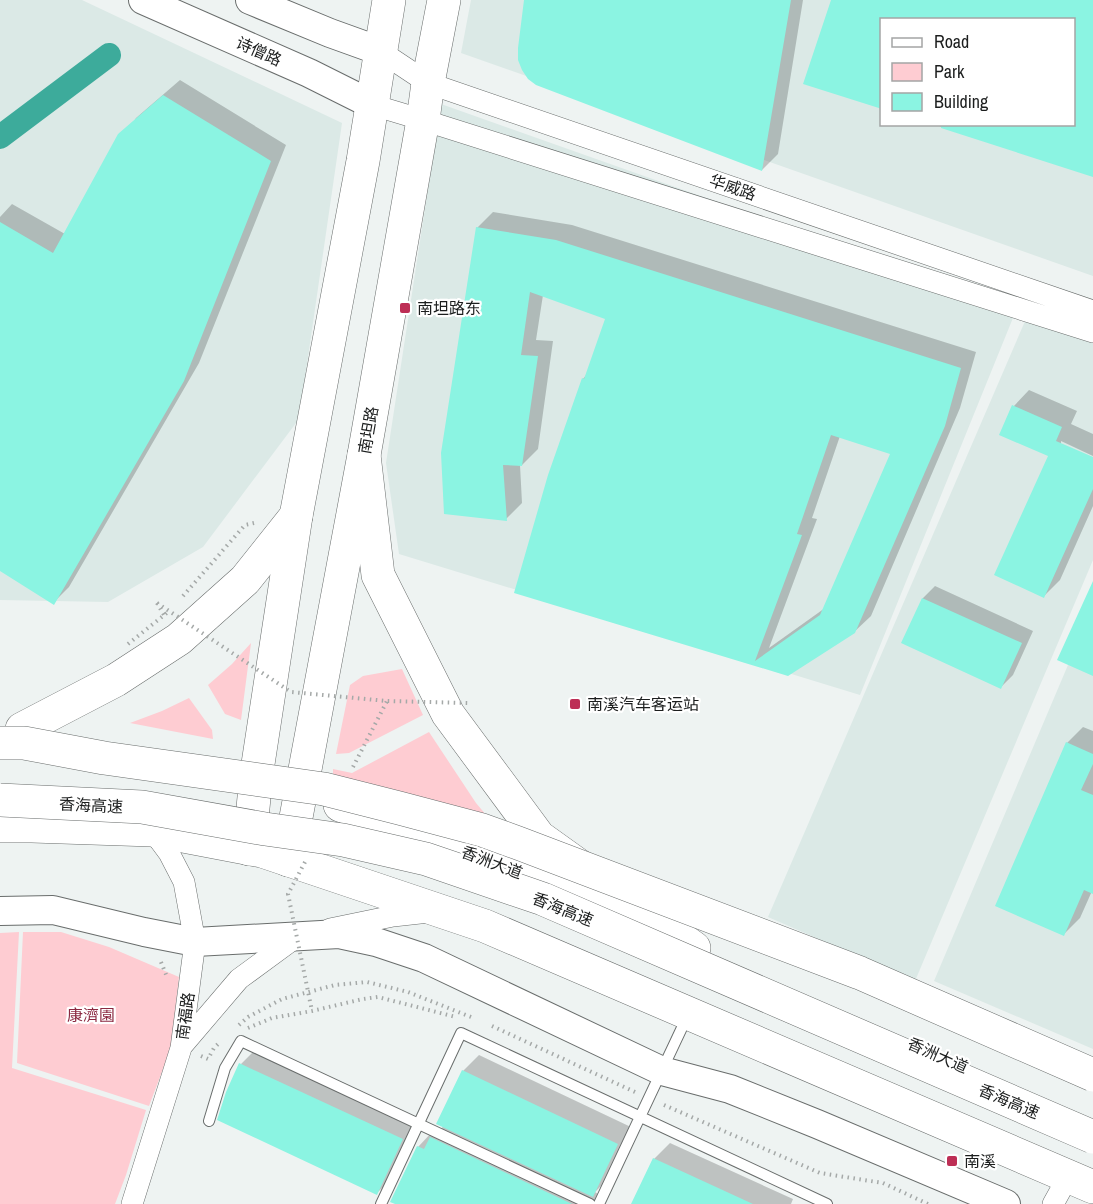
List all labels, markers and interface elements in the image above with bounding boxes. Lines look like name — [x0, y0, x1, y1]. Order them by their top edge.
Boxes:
legend — [880, 18, 1075, 126]
text: Road — [934, 29, 969, 54]
street label: 诗僧路 — [233, 31, 285, 71]
text: Park — [934, 59, 965, 84]
text: Building — [934, 89, 989, 114]
street label: 华威路 — [707, 169, 759, 205]
place label: 南坦路东 — [417, 297, 481, 319]
marker: 南坦路东 — [398, 301, 412, 315]
street label: 南坦路 — [353, 404, 383, 456]
place label: 南溪汽车客运站 — [587, 693, 699, 715]
marker: 南溪汽车客运站 — [568, 697, 582, 711]
street label: 香海高速 — [58, 792, 124, 818]
street label: 香洲大道 — [458, 840, 526, 884]
street label: 香海高速 — [529, 887, 597, 931]
street label: 南福路 — [171, 991, 199, 1041]
park label: 康濟園 — [67, 1004, 115, 1026]
street label: 香洲大道 — [904, 1032, 972, 1078]
street label: 香海高速 — [975, 1078, 1043, 1124]
place label: 南溪 — [964, 1150, 996, 1172]
marker: 南溪 — [945, 1154, 959, 1168]

